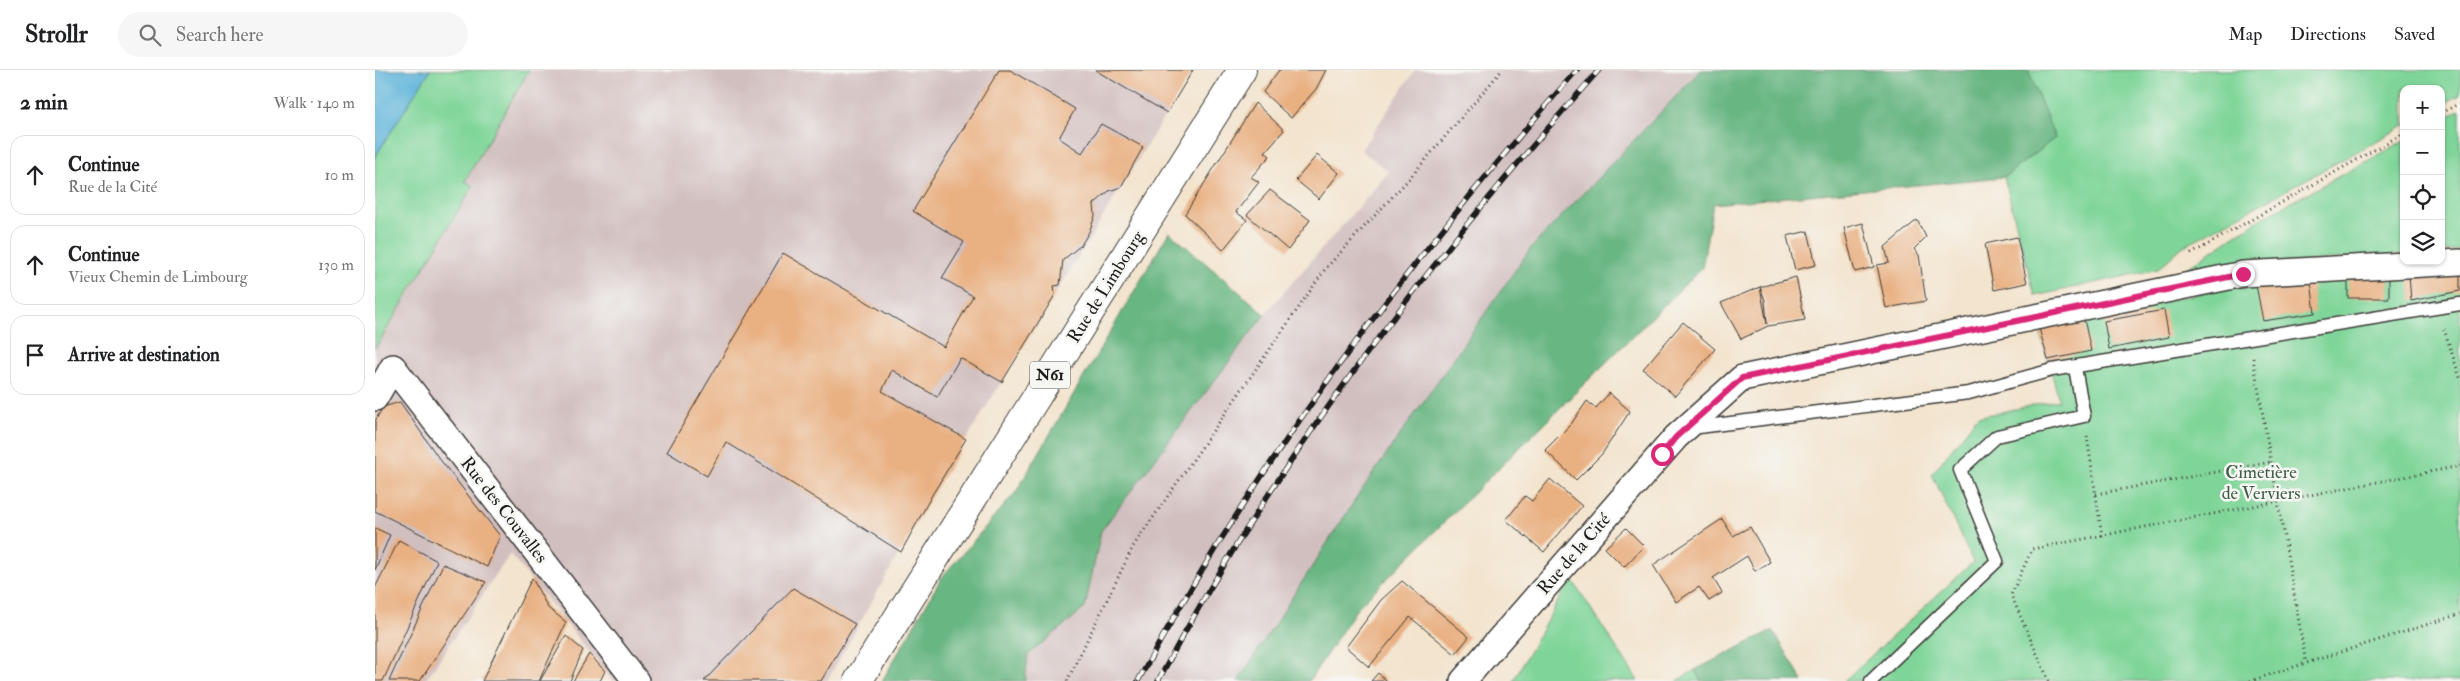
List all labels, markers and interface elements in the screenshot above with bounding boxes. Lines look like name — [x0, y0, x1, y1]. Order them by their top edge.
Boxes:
search box — [118, 12, 468, 57]
text: Strollr — [25, 19, 88, 50]
icon: search — [136, 21, 164, 49]
text: Search here — [176, 23, 264, 47]
text: Map — [2229, 23, 2262, 46]
text: Directions — [2290, 23, 2366, 46]
text: Saved — [2394, 23, 2435, 46]
map controls — [2400, 85, 2445, 265]
button: + — [2400, 85, 2445, 130]
text: 2 min — [20, 89, 68, 116]
text: Walk · 140 m — [274, 93, 355, 113]
button: − — [2400, 130, 2445, 175]
text: Continue — [68, 153, 139, 177]
icon: ahead — [21, 161, 49, 189]
text: 10 m — [324, 165, 354, 185]
button: locate — [2400, 175, 2445, 220]
text: Rue de la Cité — [68, 177, 157, 197]
button: layers — [2400, 220, 2445, 265]
street label: Rue de Limbourg — [1062, 226, 1150, 347]
text: Continue — [68, 243, 139, 267]
icon: ahead — [21, 251, 49, 279]
text: 130 m — [318, 255, 354, 275]
route end — [2232, 263, 2255, 286]
text: Vieux Chemin de Limbourg — [68, 267, 248, 287]
icon: arrive — [21, 341, 49, 369]
text: Arrive at destination — [68, 343, 220, 367]
road number: N61 — [1030, 362, 1070, 388]
route start — [1651, 443, 1674, 466]
street label: Rue des Couvalles — [455, 452, 553, 568]
park label: Cimetière de Verviers — [2222, 461, 2300, 505]
street label: Rue de la Cité — [1532, 508, 1616, 599]

